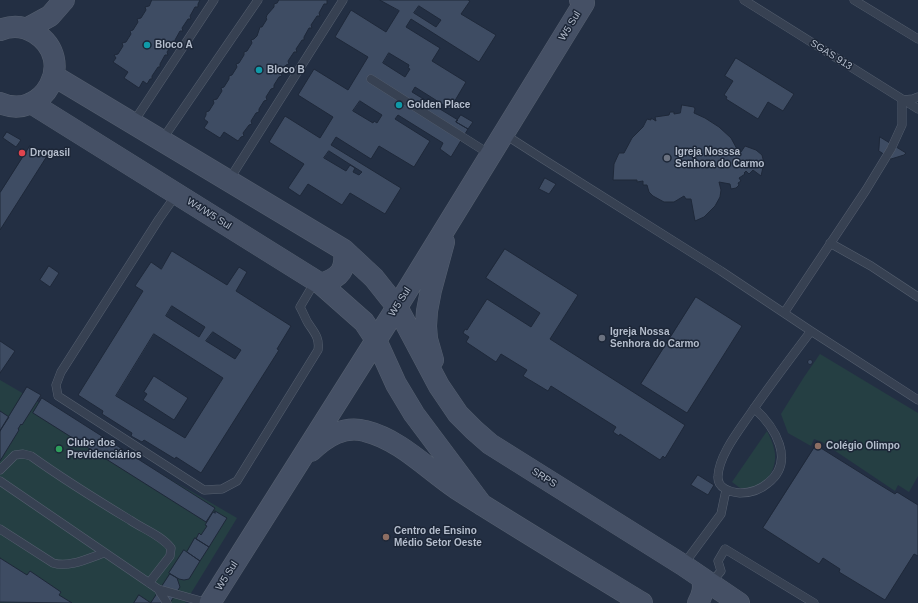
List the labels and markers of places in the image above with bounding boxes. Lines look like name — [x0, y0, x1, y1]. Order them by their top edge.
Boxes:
place label: Bloco A — [155, 39, 193, 51]
marker: Bloco A — [142, 40, 152, 50]
place label: Bloco B — [267, 64, 305, 76]
marker: Bloco B — [254, 65, 264, 75]
place label: Golden Place — [407, 99, 470, 111]
marker: Golden Place — [394, 100, 404, 110]
place label: Igreja Nosssa Senhora do Carmo — [675, 146, 764, 170]
place label: Drogasil — [30, 147, 70, 159]
marker: Drogasil — [17, 148, 27, 158]
marker: Igreja Nosssa Senhora do Carmo — [662, 153, 672, 163]
place label: Igreja Nossa Senhora do Carmo — [610, 326, 699, 350]
marker: Igreja Nossa Senhora do Carmo — [597, 333, 607, 343]
place label: Clube dos Previdenciários — [67, 437, 141, 460]
place label: Colégio Olimpo — [826, 440, 900, 452]
marker: Colégio Olimpo — [813, 441, 823, 451]
marker: Clube dos Previdenciários — [54, 444, 64, 454]
place label: Centro de Ensino Médio Setor Oeste — [394, 525, 482, 548]
marker: Centro de Ensino Médio Setor Oeste — [381, 532, 391, 542]

